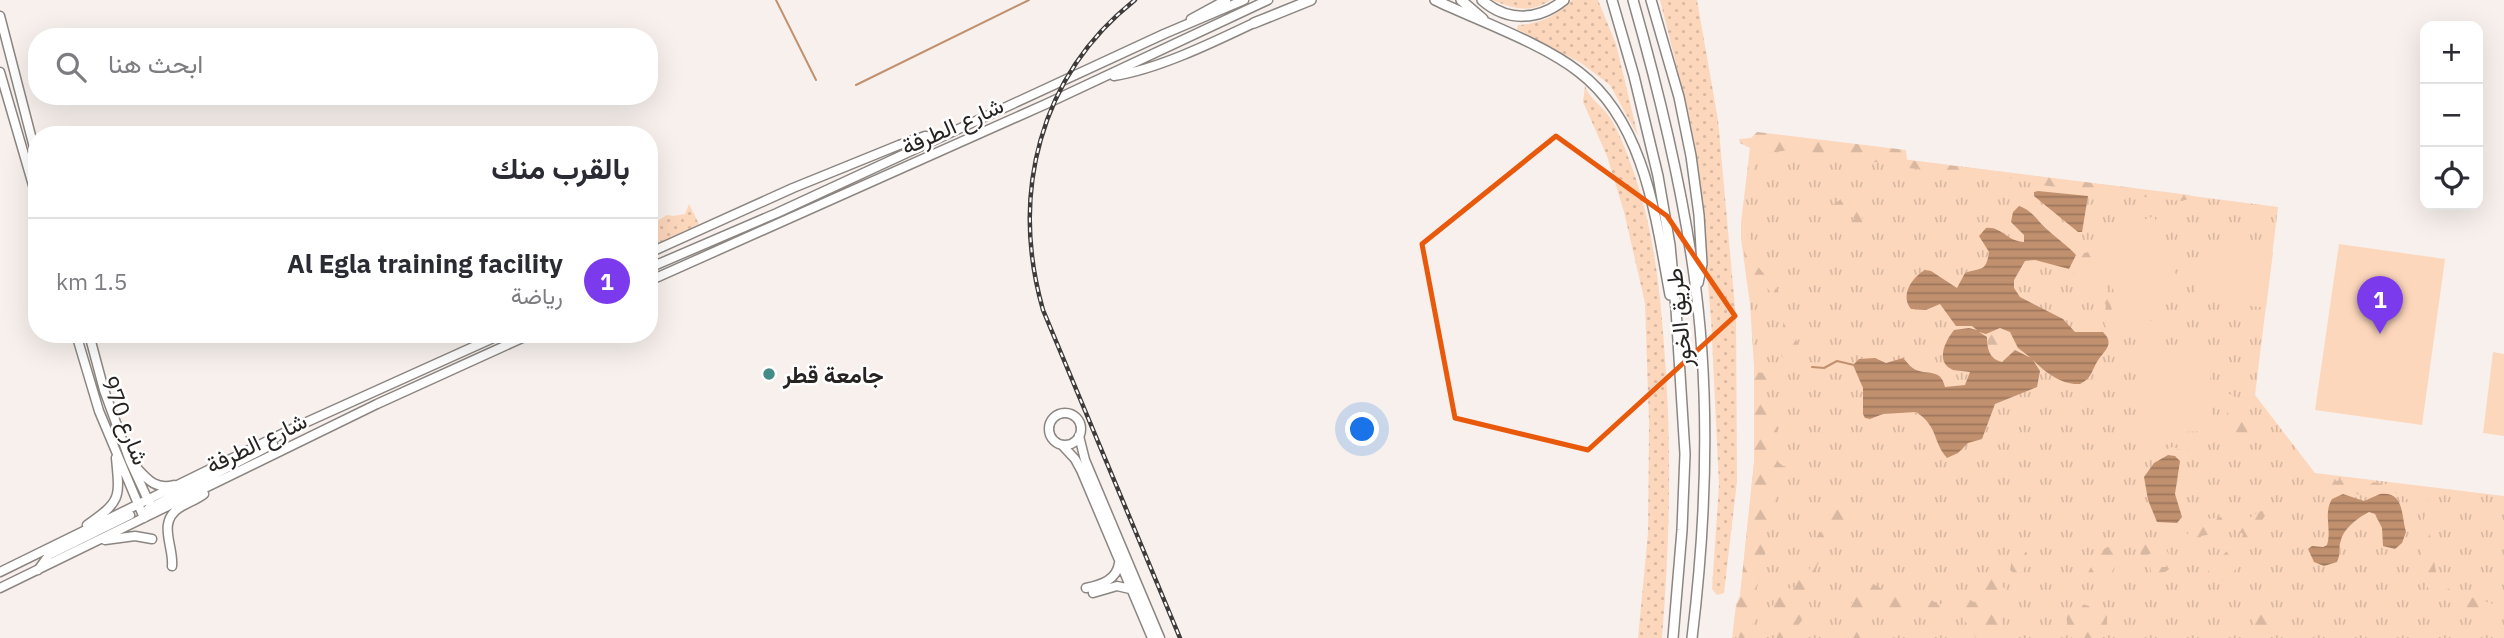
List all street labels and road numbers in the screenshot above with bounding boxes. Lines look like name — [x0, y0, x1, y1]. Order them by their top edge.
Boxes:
street label: شارع الطرفة — [896, 89, 1009, 163]
street label: طريق الخور — [1658, 267, 1699, 370]
street label: شارع 970 — [93, 371, 157, 470]
street label: شارع الطرفة — [200, 405, 312, 481]

